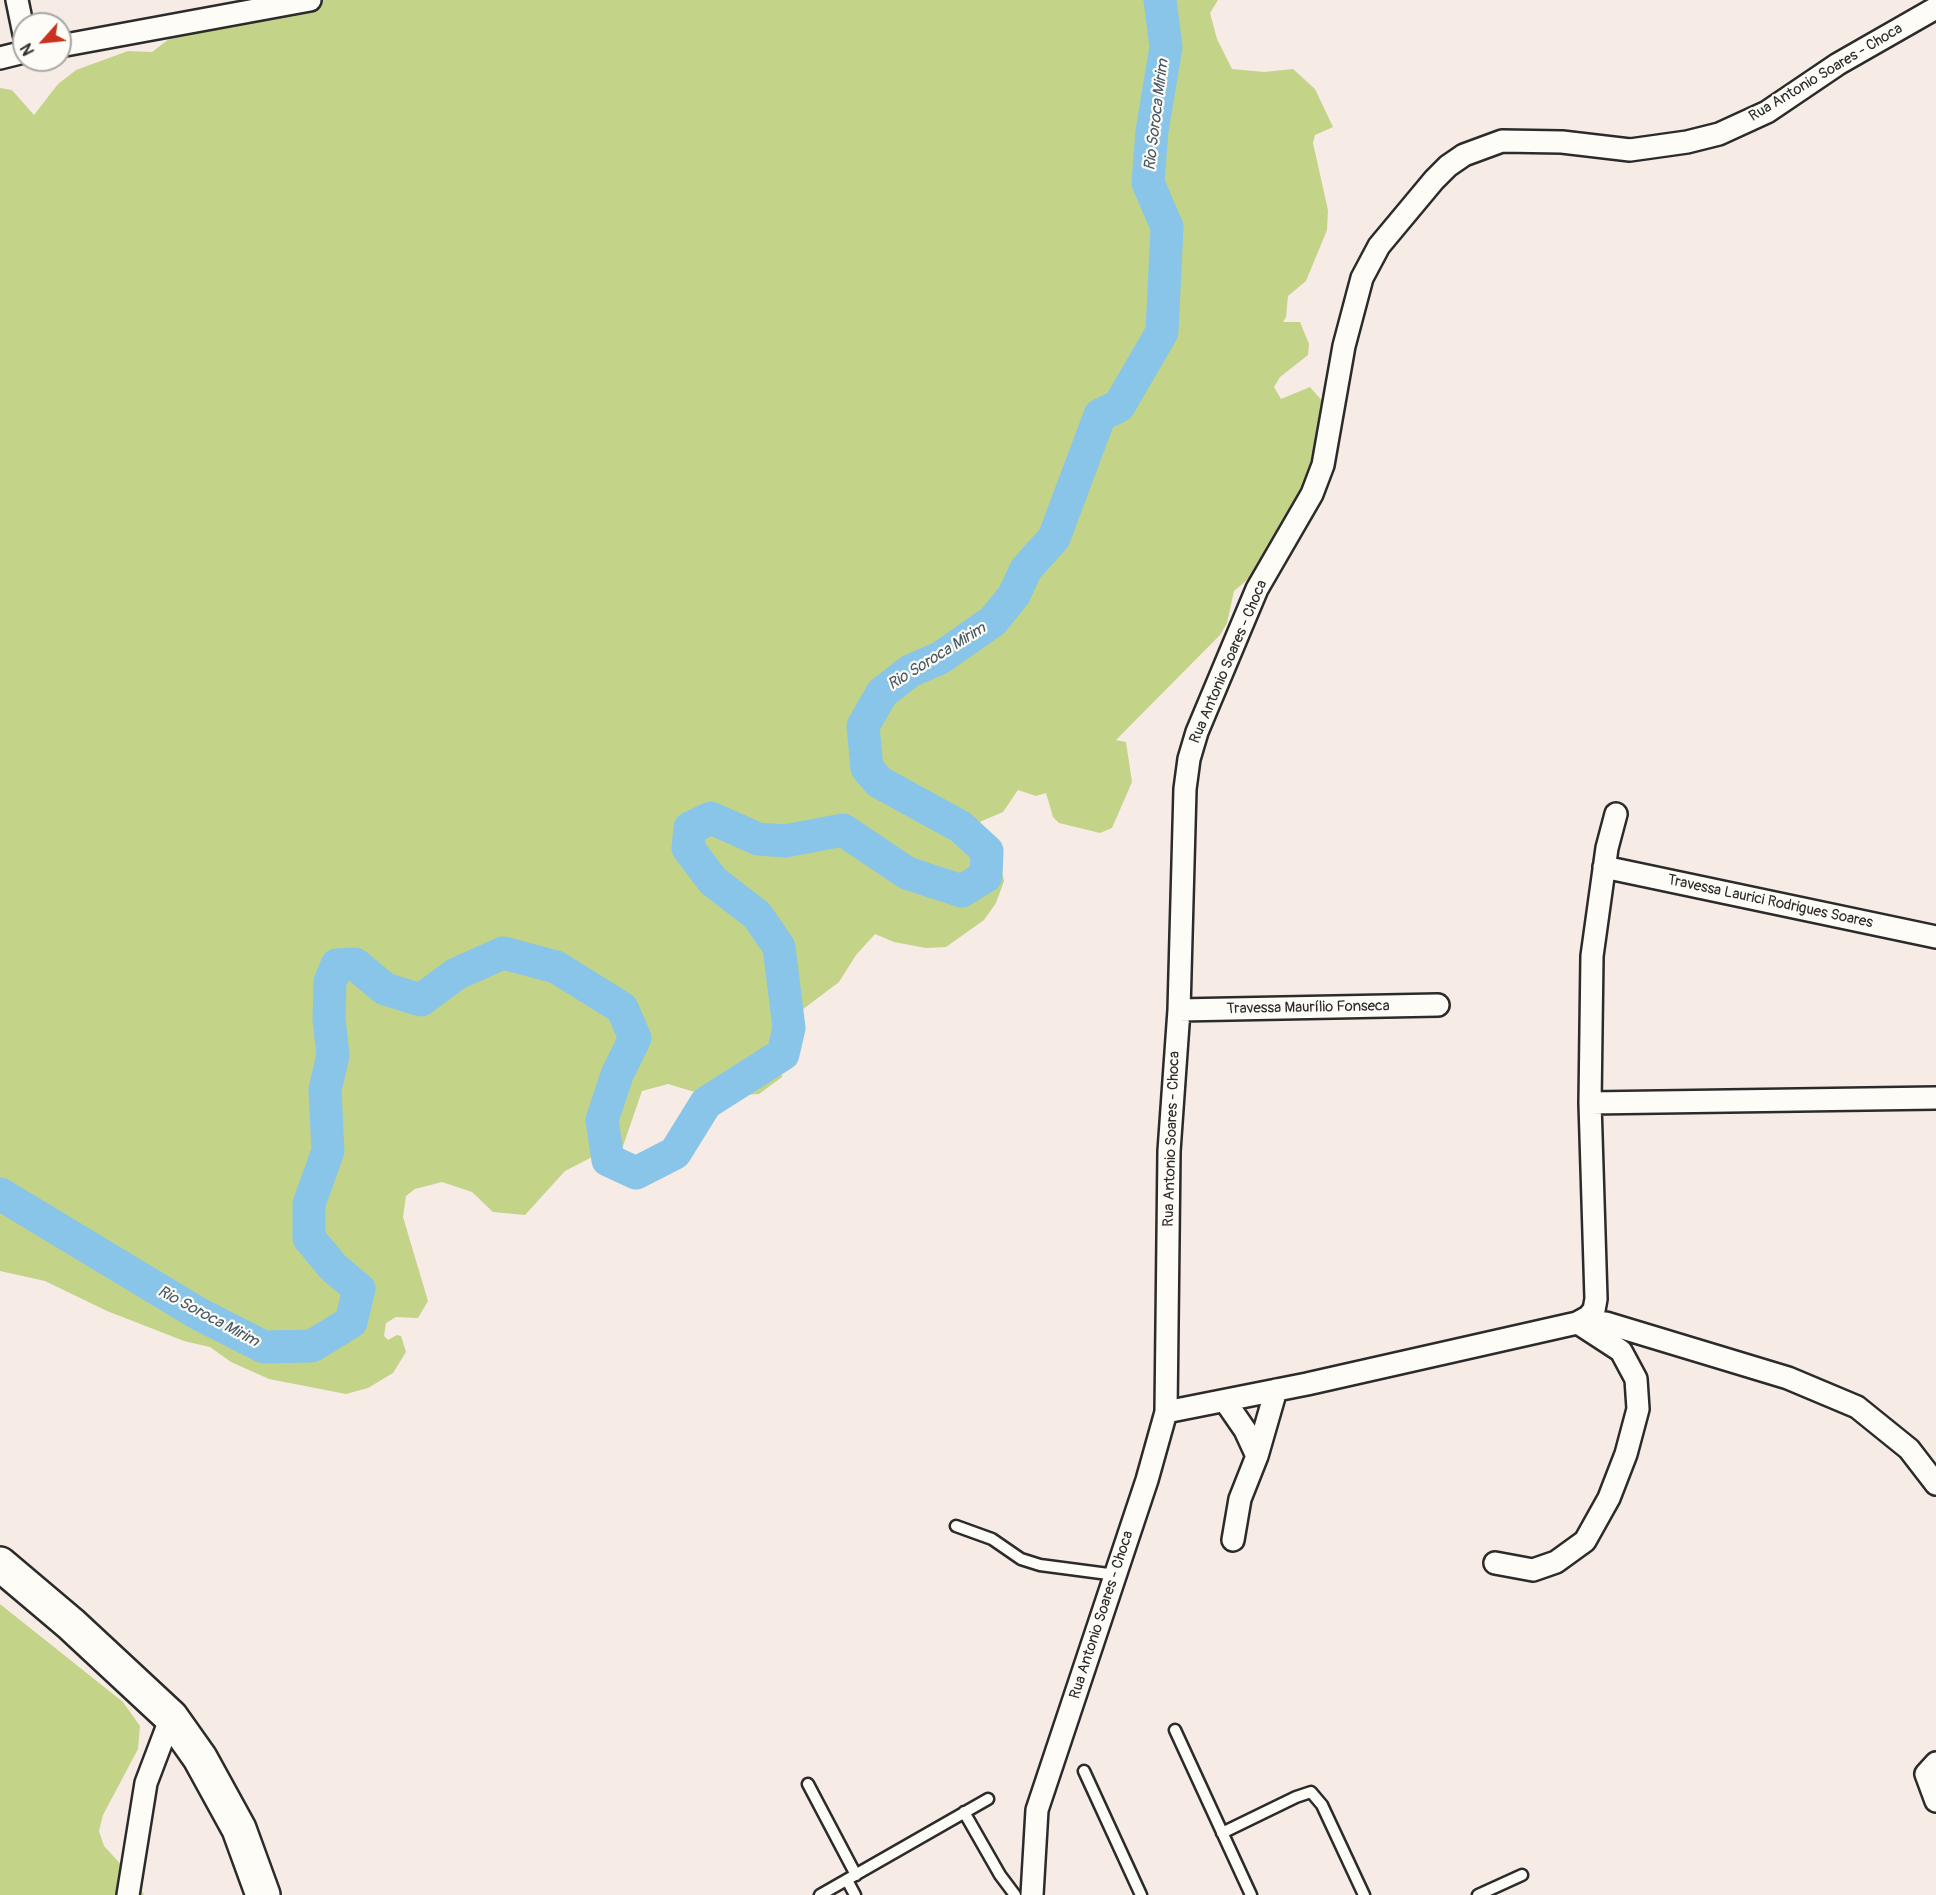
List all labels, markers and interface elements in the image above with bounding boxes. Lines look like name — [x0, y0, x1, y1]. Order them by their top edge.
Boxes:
north arrow — [12, 12, 72, 72]
street label: Rua Antonio Soares - Choca — [1746, 20, 1906, 126]
text: N — [16, 40, 39, 59]
water label: Rio Soroca Mirim — [1141, 58, 1173, 172]
street label: Rua Antonio Soares - Choca — [1186, 578, 1272, 746]
water label: Rio Soroca Mirim — [884, 619, 990, 695]
street label: Travessa Laurici Rodrigues Soares — [1666, 871, 1874, 933]
street label: Travessa Maurílio Fonseca — [1226, 998, 1390, 1018]
street label: Rua Antonio Soares - Choca — [1160, 1051, 1184, 1227]
water label: Rio Soroca Mirim — [154, 1282, 262, 1352]
street label: Rua Antonio Soares - Choca — [1066, 1529, 1138, 1701]

